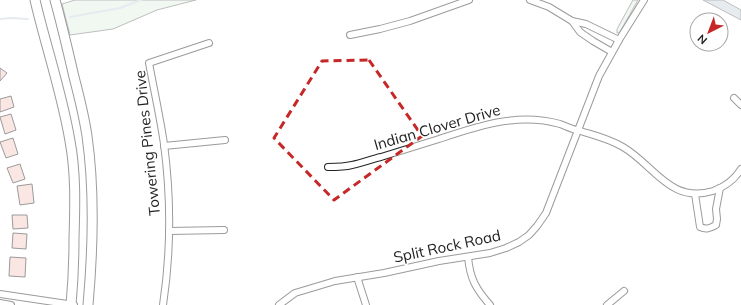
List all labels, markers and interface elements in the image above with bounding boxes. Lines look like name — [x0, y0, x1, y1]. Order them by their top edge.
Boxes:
north arrow — [689, 12, 729, 52]
text: N — [695, 31, 710, 47]
street label: Towering Pines Drive — [130, 69, 164, 217]
street label: Indian Clover Drive — [371, 100, 503, 154]
street label: Split Rock Road — [392, 225, 502, 267]

